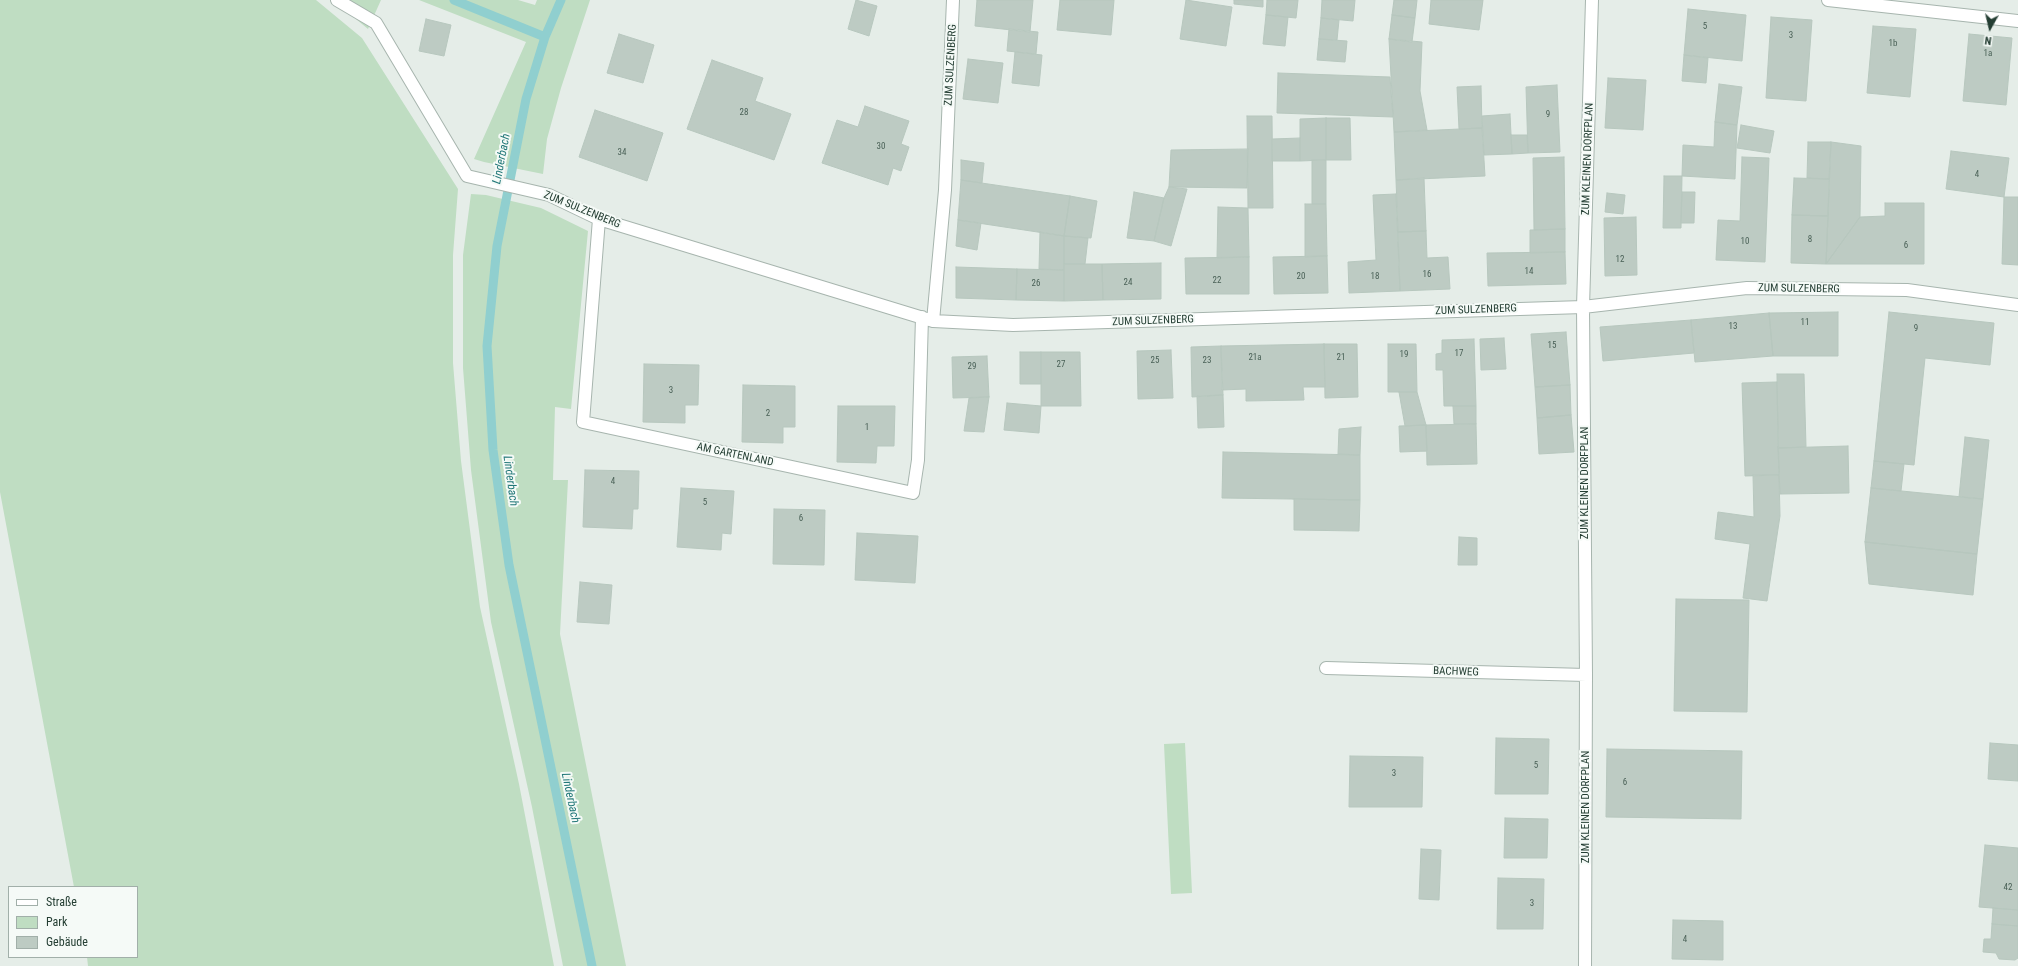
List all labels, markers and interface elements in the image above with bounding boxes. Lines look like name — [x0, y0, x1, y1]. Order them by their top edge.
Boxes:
north arrow — [1970, 8, 2010, 48]
house number: 5 — [1703, 22, 1707, 32]
street label: ZUM SULZENBERG — [942, 24, 960, 106]
house number: 3 — [1789, 31, 1793, 41]
text: N — [1984, 33, 1993, 47]
house number: 1b — [1889, 39, 1897, 49]
house number: 1a — [1984, 49, 1992, 59]
street label: ZUM KLEINEN DORFPLAN — [1579, 103, 1597, 215]
house number: 28 — [740, 108, 748, 118]
house number: 9 — [1546, 110, 1550, 120]
water label: Linderbach — [490, 133, 514, 185]
house number: 30 — [877, 142, 885, 152]
house number: 34 — [618, 148, 626, 158]
house number: 4 — [1975, 170, 1979, 180]
street label: ZUM SULZENBERG — [542, 189, 622, 231]
house number: 8 — [1808, 235, 1812, 245]
house number: 10 — [1741, 237, 1749, 247]
house number: 6 — [1904, 241, 1908, 251]
house number: 12 — [1616, 255, 1624, 265]
house number: 14 — [1525, 267, 1533, 277]
house number: 16 — [1423, 270, 1431, 280]
house number: 20 — [1297, 272, 1305, 282]
house number: 18 — [1371, 272, 1379, 282]
house number: 22 — [1213, 276, 1221, 286]
house number: 24 — [1124, 278, 1132, 288]
house number: 26 — [1032, 279, 1040, 289]
street label: ZUM SULZENBERG — [1758, 282, 1840, 296]
street label: ZUM SULZENBERG — [1435, 302, 1517, 318]
street label: ZUM SULZENBERG — [1112, 313, 1194, 329]
house number: 11 — [1801, 318, 1809, 328]
house number: 13 — [1729, 322, 1737, 332]
house number: 9 — [1914, 324, 1918, 334]
house number: 15 — [1548, 341, 1556, 351]
house number: 17 — [1455, 349, 1463, 359]
house number: 19 — [1400, 350, 1408, 360]
house number: 21a — [1248, 353, 1262, 363]
house number: 21 — [1337, 353, 1345, 363]
house number: 25 — [1151, 356, 1159, 366]
house number: 23 — [1203, 356, 1211, 366]
house number: 27 — [1057, 360, 1065, 370]
house number: 29 — [968, 362, 976, 372]
house number: 3 — [669, 386, 673, 396]
house number: 2 — [766, 409, 770, 419]
house number: 1 — [865, 423, 869, 433]
street label: ZUM KLEINEN DORFPLAN — [1578, 427, 1592, 539]
street label: AM GARTENLAND — [695, 440, 775, 470]
water label: Linderbach — [499, 455, 521, 507]
house number: 4 — [611, 477, 615, 487]
house number: 5 — [703, 498, 707, 508]
house number: 6 — [799, 514, 803, 524]
street label: BACHWEG — [1433, 665, 1479, 679]
street label: ZUM KLEINEN DORFPLAN — [1579, 751, 1593, 863]
house number: 5 — [1534, 761, 1538, 771]
house number: 3 — [1392, 769, 1396, 779]
water label: Linderbach — [558, 772, 582, 824]
house number: 6 — [1623, 778, 1627, 788]
house number: 42 — [2004, 883, 2012, 893]
legend — [8, 886, 138, 958]
text: Straße — [46, 895, 77, 909]
house number: 3 — [1530, 899, 1534, 909]
text: Park — [46, 915, 67, 929]
text: Gebäude — [46, 935, 88, 949]
house number: 4 — [1683, 935, 1687, 945]

